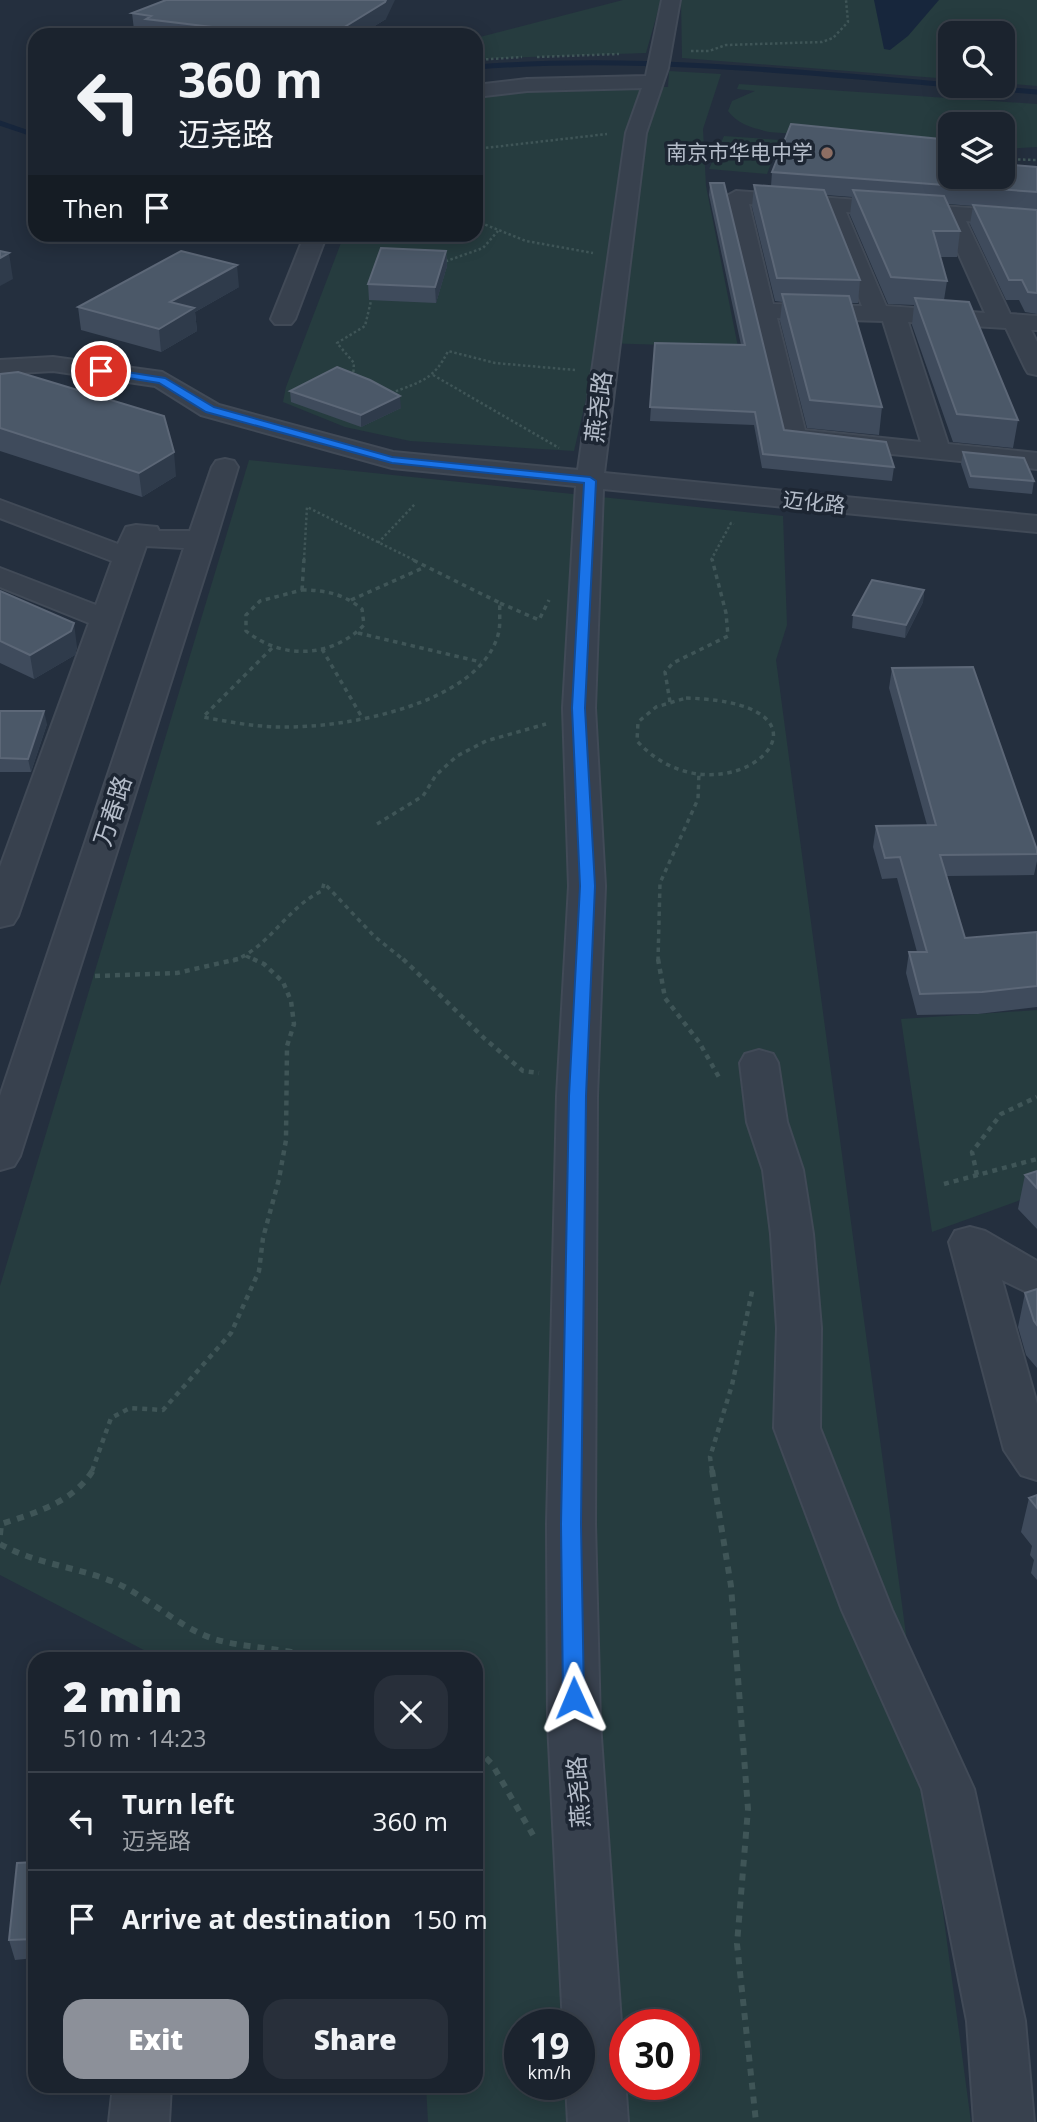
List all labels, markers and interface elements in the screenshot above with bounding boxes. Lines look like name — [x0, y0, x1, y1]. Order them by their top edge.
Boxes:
map controls — [938, 21, 1015, 189]
button: search — [938, 21, 1015, 98]
text: 360 m — [178, 46, 323, 112]
icon: left — [63, 56, 154, 147]
text: 迈尧路 — [178, 112, 274, 155]
button: layers — [938, 112, 1015, 189]
place label: 南京市华电中学 — [666, 138, 813, 166]
marker: 南京市华电中学 — [819, 145, 835, 161]
icon: arrive — [138, 189, 176, 227]
text: Then — [63, 190, 124, 226]
pin — [71, 341, 131, 401]
icon: arrive — [82, 352, 120, 390]
street label: 燕尧路 — [577, 369, 618, 445]
street label: 迈化路 — [781, 485, 847, 519]
street label: 万春路 — [85, 771, 138, 850]
position arrow — [537, 1661, 611, 1735]
text: 2 min — [63, 1667, 182, 1724]
button: close — [374, 1675, 448, 1749]
text: 510 m · 14:23 — [63, 1722, 206, 1754]
street label: 燕尧路 — [559, 1755, 596, 1829]
text: Turn left — [122, 1786, 234, 1822]
icon: left — [63, 1802, 101, 1840]
text: 360 m — [373, 1803, 448, 1839]
text: 迈尧路 — [122, 1824, 191, 1856]
icon: arrive — [63, 1900, 101, 1938]
text: Arrive at destination — [122, 1901, 391, 1937]
text: 150 m — [412, 1901, 488, 1937]
button: Exit — [63, 1999, 249, 2079]
button: Share — [263, 1999, 448, 2079]
speed limit sign: 30 — [609, 2009, 700, 2100]
text: 19 — [529, 2022, 570, 2069]
text: km/h — [528, 2060, 571, 2084]

